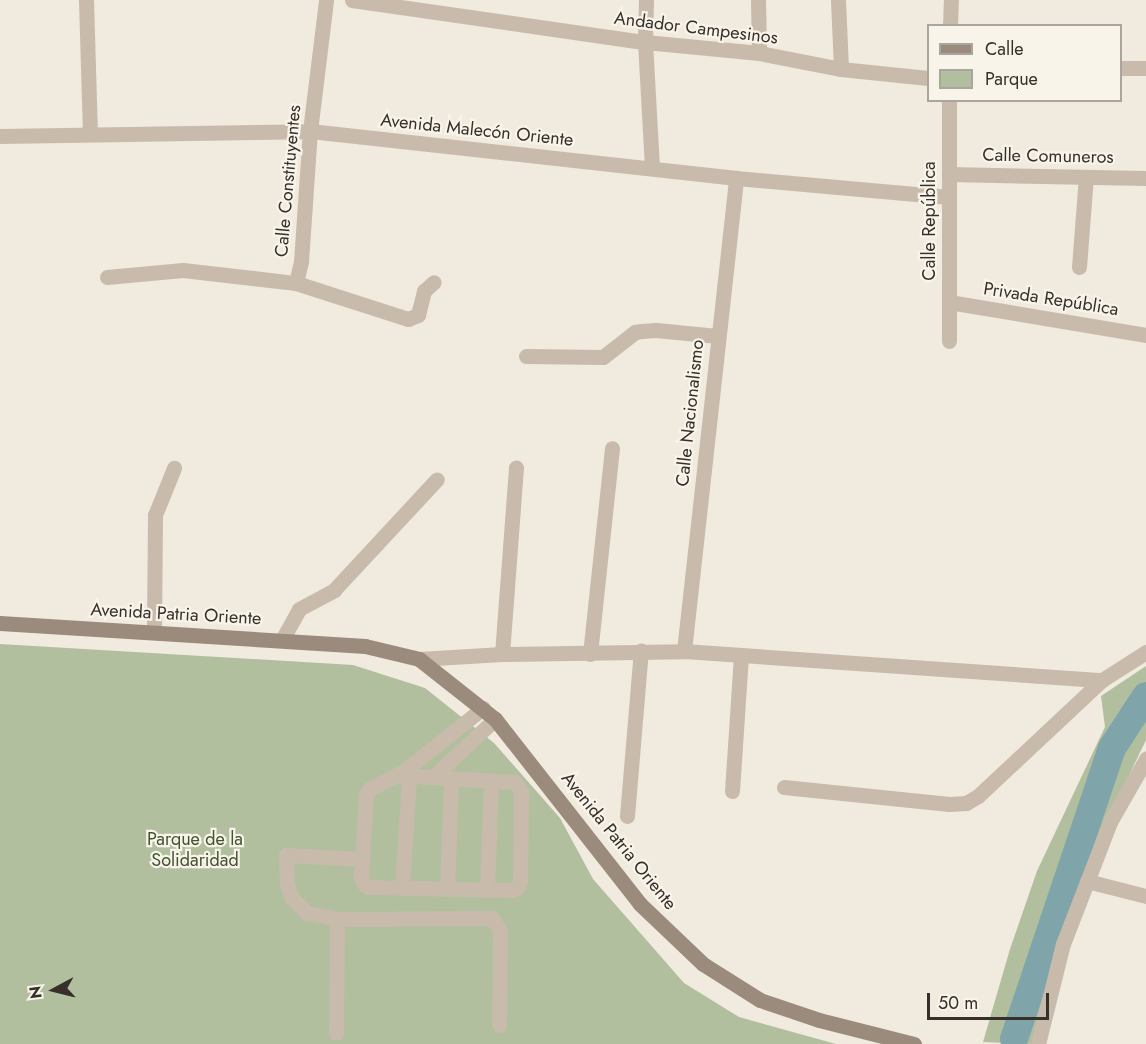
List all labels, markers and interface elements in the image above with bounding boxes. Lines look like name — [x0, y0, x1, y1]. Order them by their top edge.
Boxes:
street label: Andador Campesinos — [613, 7, 779, 49]
legend — [927, 24, 1122, 102]
text: Calle — [985, 36, 1024, 62]
text: Parque — [985, 66, 1038, 92]
street label: Calle Constituyentes — [271, 104, 305, 258]
street label: Avenida Malecón Oriente — [380, 109, 574, 151]
street label: Calle Comuneros — [982, 144, 1114, 168]
street label: Calle República — [918, 161, 940, 281]
street label: Privada República — [982, 278, 1120, 320]
street label: Calle Nacionalismo — [672, 338, 708, 488]
street label: Avenida Patria Oriente — [90, 599, 262, 629]
street label: Avenida Patria Oriente — [557, 768, 681, 914]
park label: Parque de la Solidaridad — [147, 829, 243, 872]
north arrow — [24, 960, 84, 1020]
scale bar — [930, 981, 1052, 1019]
text: N — [23, 985, 48, 1000]
text: 50 m — [938, 990, 978, 1016]

